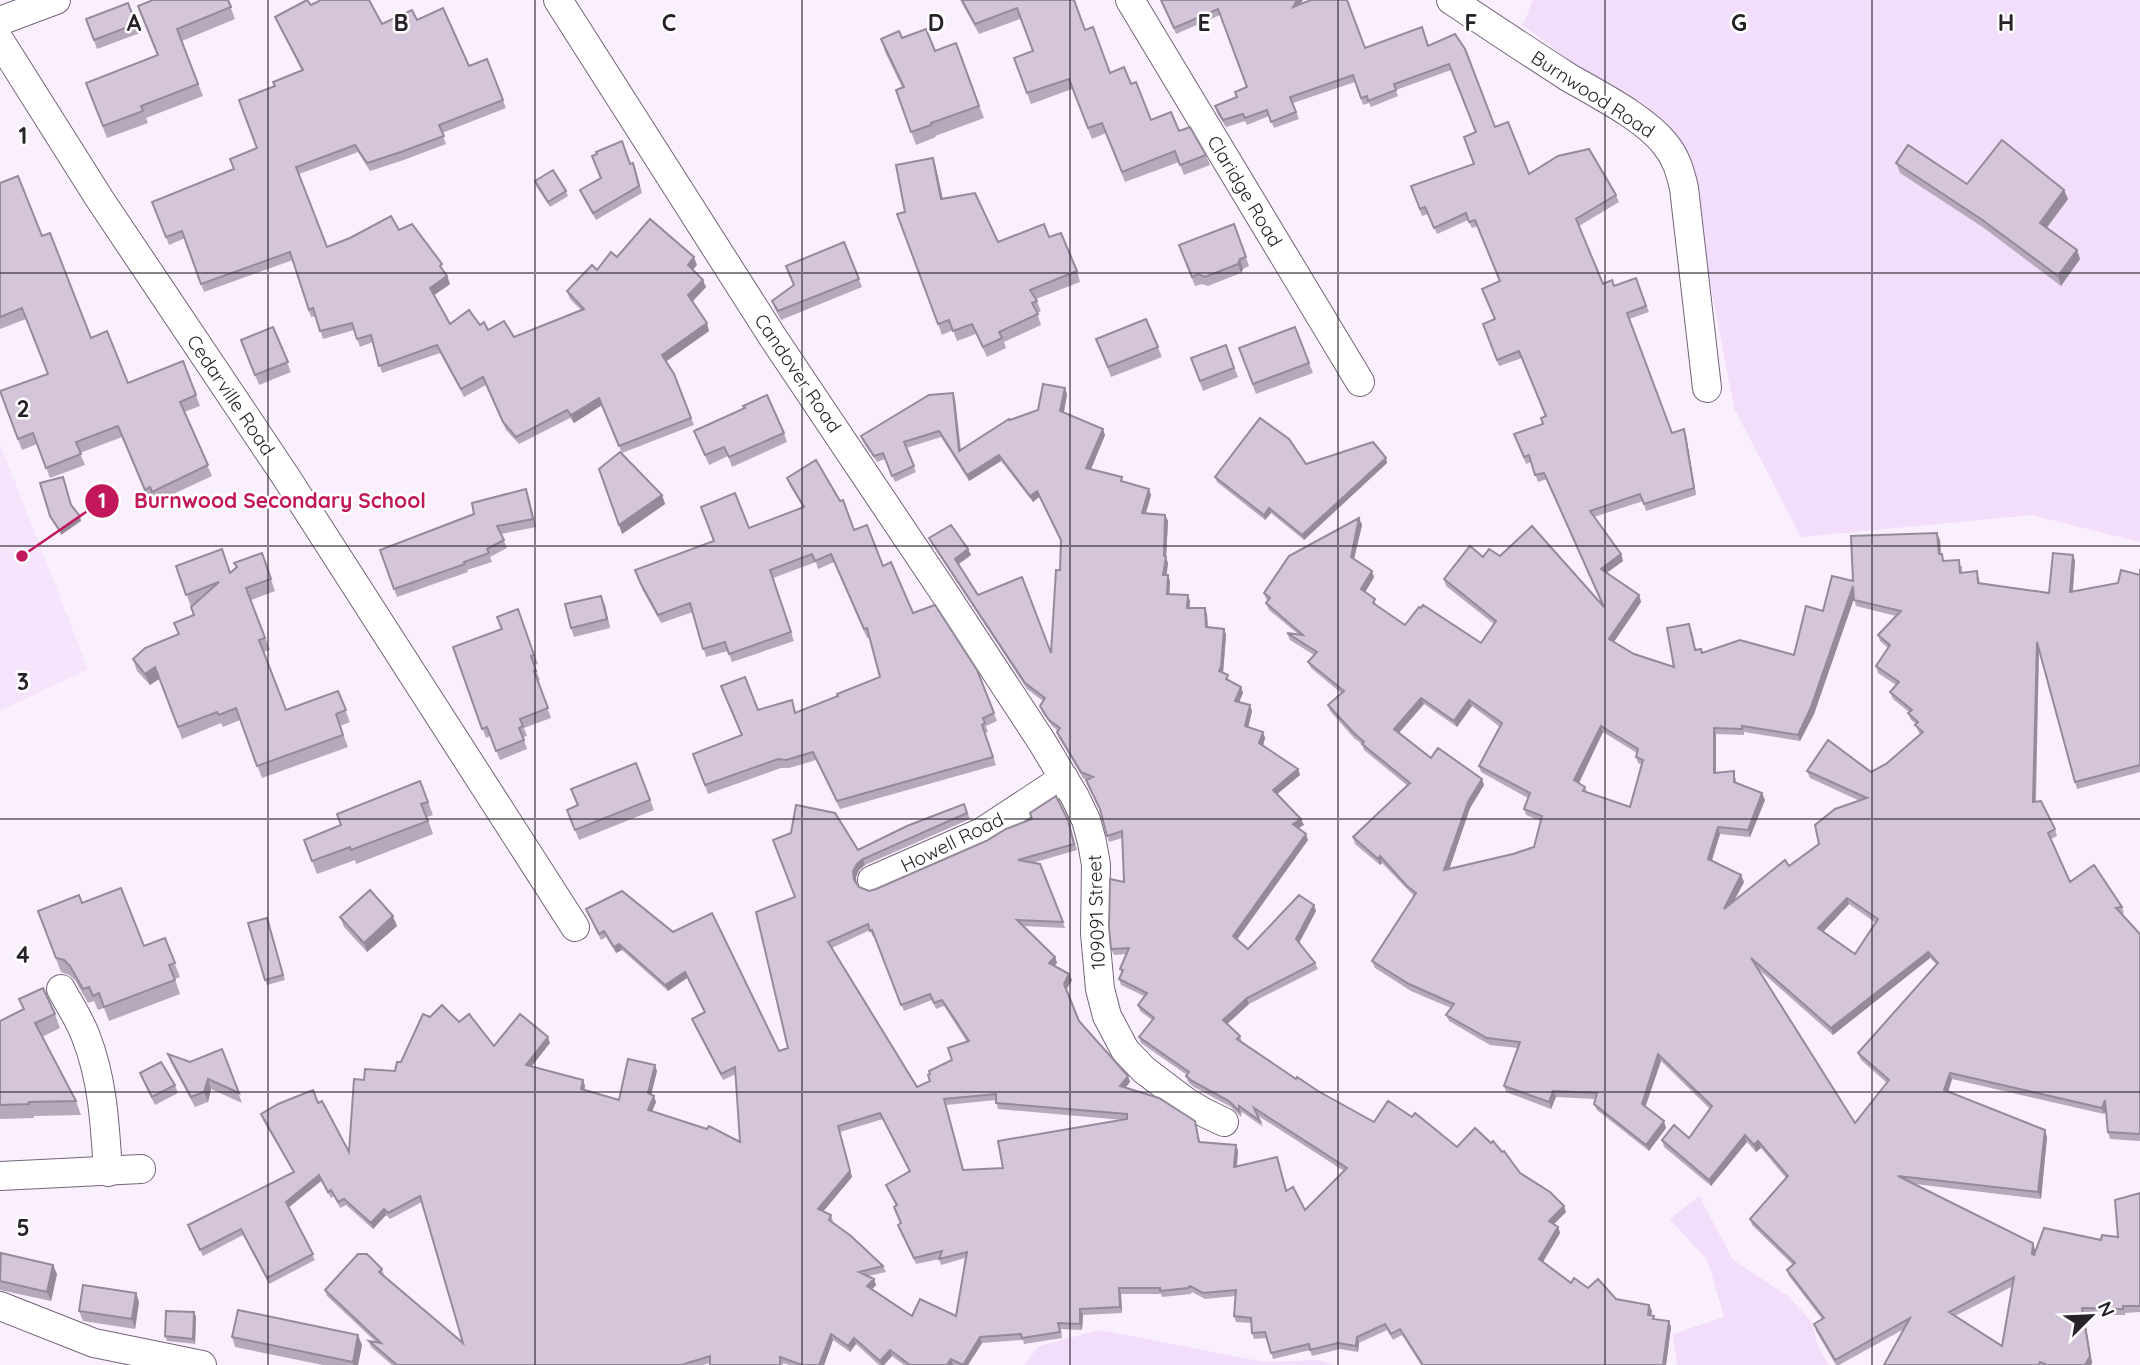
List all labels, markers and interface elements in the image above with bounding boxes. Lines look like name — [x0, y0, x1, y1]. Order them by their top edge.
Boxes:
text: A — [127, 8, 142, 37]
text: B — [393, 8, 409, 37]
text: C — [662, 8, 676, 37]
text: D — [928, 8, 944, 37]
text: E — [1197, 8, 1211, 37]
text: F — [1465, 8, 1477, 37]
text: G — [1731, 8, 1747, 37]
text: H — [1998, 8, 2014, 37]
street label: Burnwood Road — [1527, 45, 1659, 143]
text: 1 — [19, 121, 27, 150]
street label: Claridge Road — [1202, 131, 1288, 251]
street label: Candover Road — [749, 309, 847, 437]
street label: Cedarville Road — [182, 330, 280, 460]
text: 2 — [16, 394, 30, 423]
callout: Burnwood Secondary School — [85, 480, 439, 522]
text: 1 — [98, 487, 106, 513]
text: Burnwood Secondary School — [134, 487, 426, 513]
text: 3 — [17, 667, 29, 696]
street label: Howell Road — [897, 807, 1007, 877]
street label: 109091 Street — [1082, 854, 1110, 970]
text: 4 — [16, 940, 30, 969]
text: 5 — [16, 1213, 30, 1242]
north arrow — [2056, 1281, 2126, 1351]
text: N — [2093, 1298, 2120, 1320]

